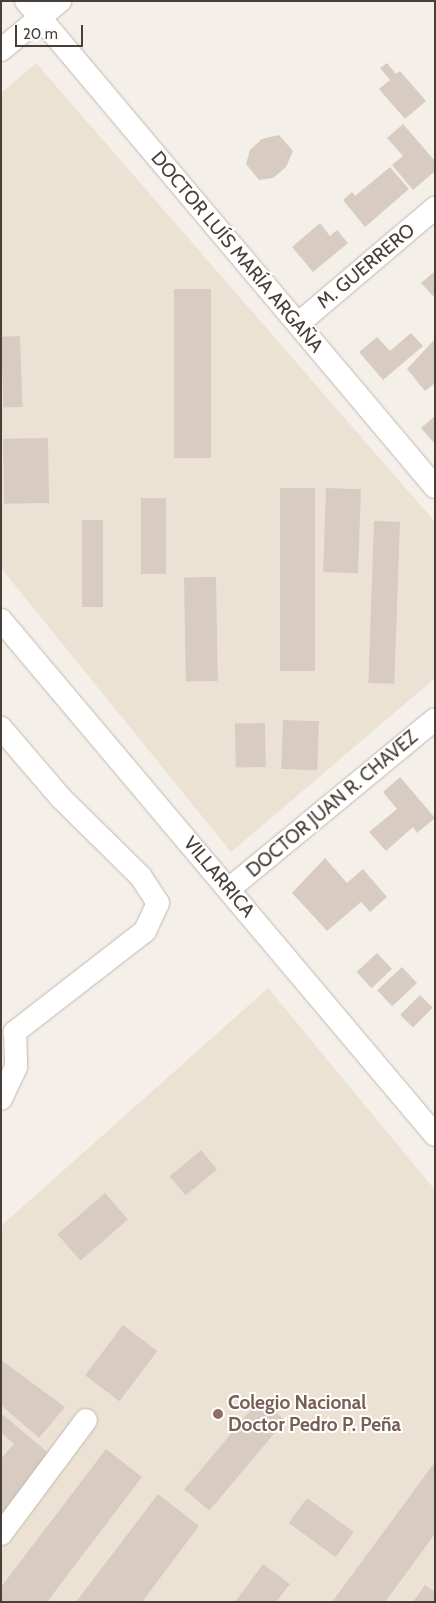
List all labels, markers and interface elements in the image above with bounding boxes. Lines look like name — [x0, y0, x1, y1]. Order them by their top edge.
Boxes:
scale bar — [18, 15, 85, 47]
text: 20 m — [23, 25, 58, 43]
street label: DOCTOR LUÍS MARÍA ARGAÑA — [146, 147, 328, 357]
street label: M. GUERRERO — [313, 219, 419, 313]
street label: DOCTOR JUAN R. CHAVEZ — [242, 726, 422, 882]
street label: VILLARRICA — [179, 832, 259, 922]
place label: Colegio Nacional Doctor Pedro P. Peña — [228, 1392, 401, 1436]
marker: Colegio Nacional Doctor Pedro P. Peña — [212, 1408, 224, 1420]

